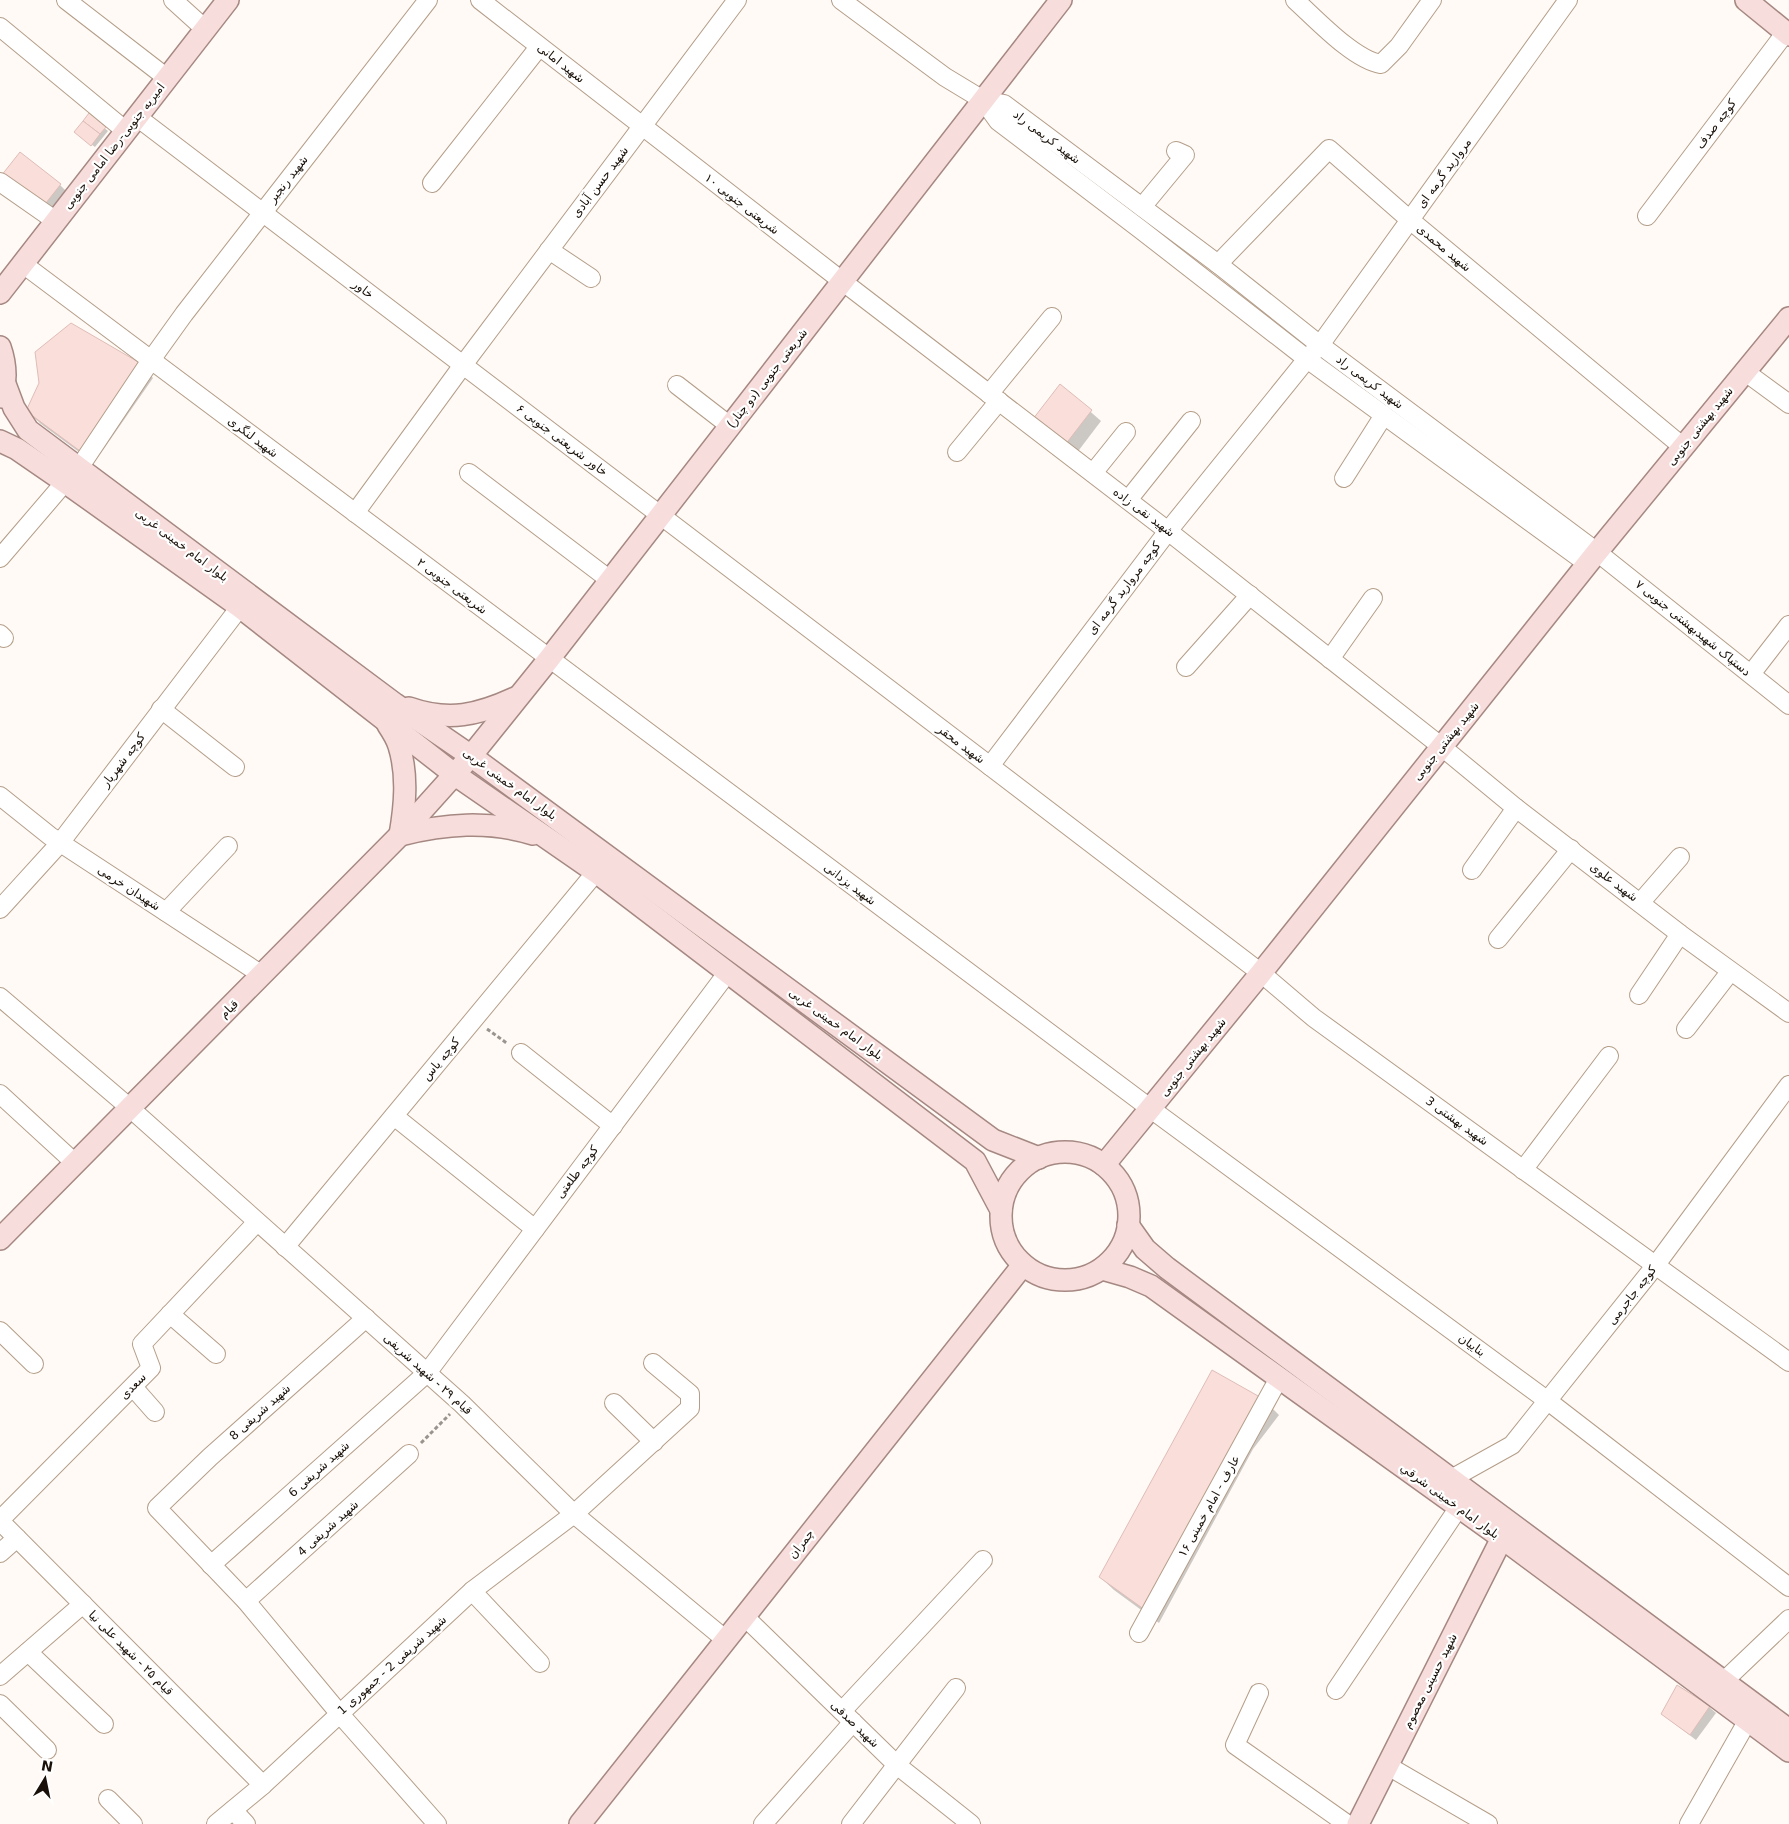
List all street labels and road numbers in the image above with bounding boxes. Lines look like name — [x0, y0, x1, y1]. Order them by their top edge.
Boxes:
street label: شهید امانی — [535, 40, 587, 86]
street label: امیریه جنوبی-رضا امامی جنوبی — [60, 80, 168, 212]
street label: کوچه صدف — [1693, 96, 1740, 152]
street label: شهید کریمی راد — [1010, 107, 1083, 168]
street label: مروارید گرمه ای — [1414, 135, 1475, 211]
street label: شهید حسن آبادی — [568, 143, 632, 221]
street label: شهید رنجبر — [264, 152, 312, 207]
street label: شریعتی جنوبی ۱۰ — [701, 171, 782, 238]
street label: شهید محمدی — [1414, 221, 1474, 275]
street label: خاور — [348, 276, 376, 302]
street label: شریعتی جنوبی (دو چنار) — [724, 325, 811, 431]
street label: شهید کریمی راد — [1333, 352, 1406, 413]
street label: شهید بهشتی جنوبی — [1664, 384, 1737, 469]
street label: خاور شریعتی جنوبی ۶ — [513, 401, 610, 480]
street label: شهید لنگری — [225, 414, 281, 461]
street label: شهید نقی زاده — [1110, 484, 1177, 540]
street label: بلوار امام خمینی غربی — [132, 505, 231, 585]
street label: کوچه مروارید گرمه ای — [1084, 539, 1164, 638]
street label: شریعتی جنوبی ۲ — [414, 555, 490, 618]
street label: دستپاک شهیدبهشتی جنوبی ۷ — [1632, 577, 1753, 680]
street label: شهید بهشتی جنوبی — [1410, 699, 1483, 784]
street label: شهید محقر — [933, 721, 988, 767]
street label: کوچه شهریار — [97, 730, 149, 791]
street label: بلوار امام خمینی غربی — [460, 745, 560, 824]
street label: شهید یزدانی — [821, 860, 879, 909]
street label: شهید علوی — [1587, 860, 1641, 905]
street label: شهیدان خرمی — [94, 863, 163, 914]
street label: بلوار امام خمینی غربی — [786, 985, 886, 1064]
street label: قیام — [217, 997, 241, 1021]
street label: شهید بهشتی جنوبی — [1157, 1015, 1230, 1100]
street label: کوچه یاس — [419, 1035, 464, 1084]
street label: شهید بهشتی 3 — [1423, 1094, 1491, 1148]
street label: کوچه طلعتی — [553, 1143, 602, 1202]
street label: کوچه جاجرمی — [1605, 1262, 1660, 1328]
street label: قیام ۲۹ - شهید شریفی — [380, 1330, 475, 1418]
street label: بناییان — [1456, 1331, 1488, 1359]
street label: سعدی — [117, 1370, 149, 1402]
street label: شهید شریفی 8 — [227, 1381, 294, 1444]
street label: شهید شریفی 6 — [286, 1438, 353, 1501]
street label: عارف - امام خمینی ۱۶ — [1175, 1453, 1244, 1560]
street label: بلوار امام خمینی شرقي — [1397, 1460, 1502, 1542]
street label: شهید شریفی 4 — [295, 1497, 362, 1560]
street label: چمران — [785, 1527, 818, 1562]
street label: قیام ۲۵ - شهید علی نیا — [86, 1608, 176, 1698]
street label: شهید شریفی 2 - جمهوری 1 — [335, 1612, 450, 1718]
street label: شهید حسینی معصوم — [1400, 1631, 1461, 1731]
street label: شهید صدقی — [828, 1698, 882, 1750]

